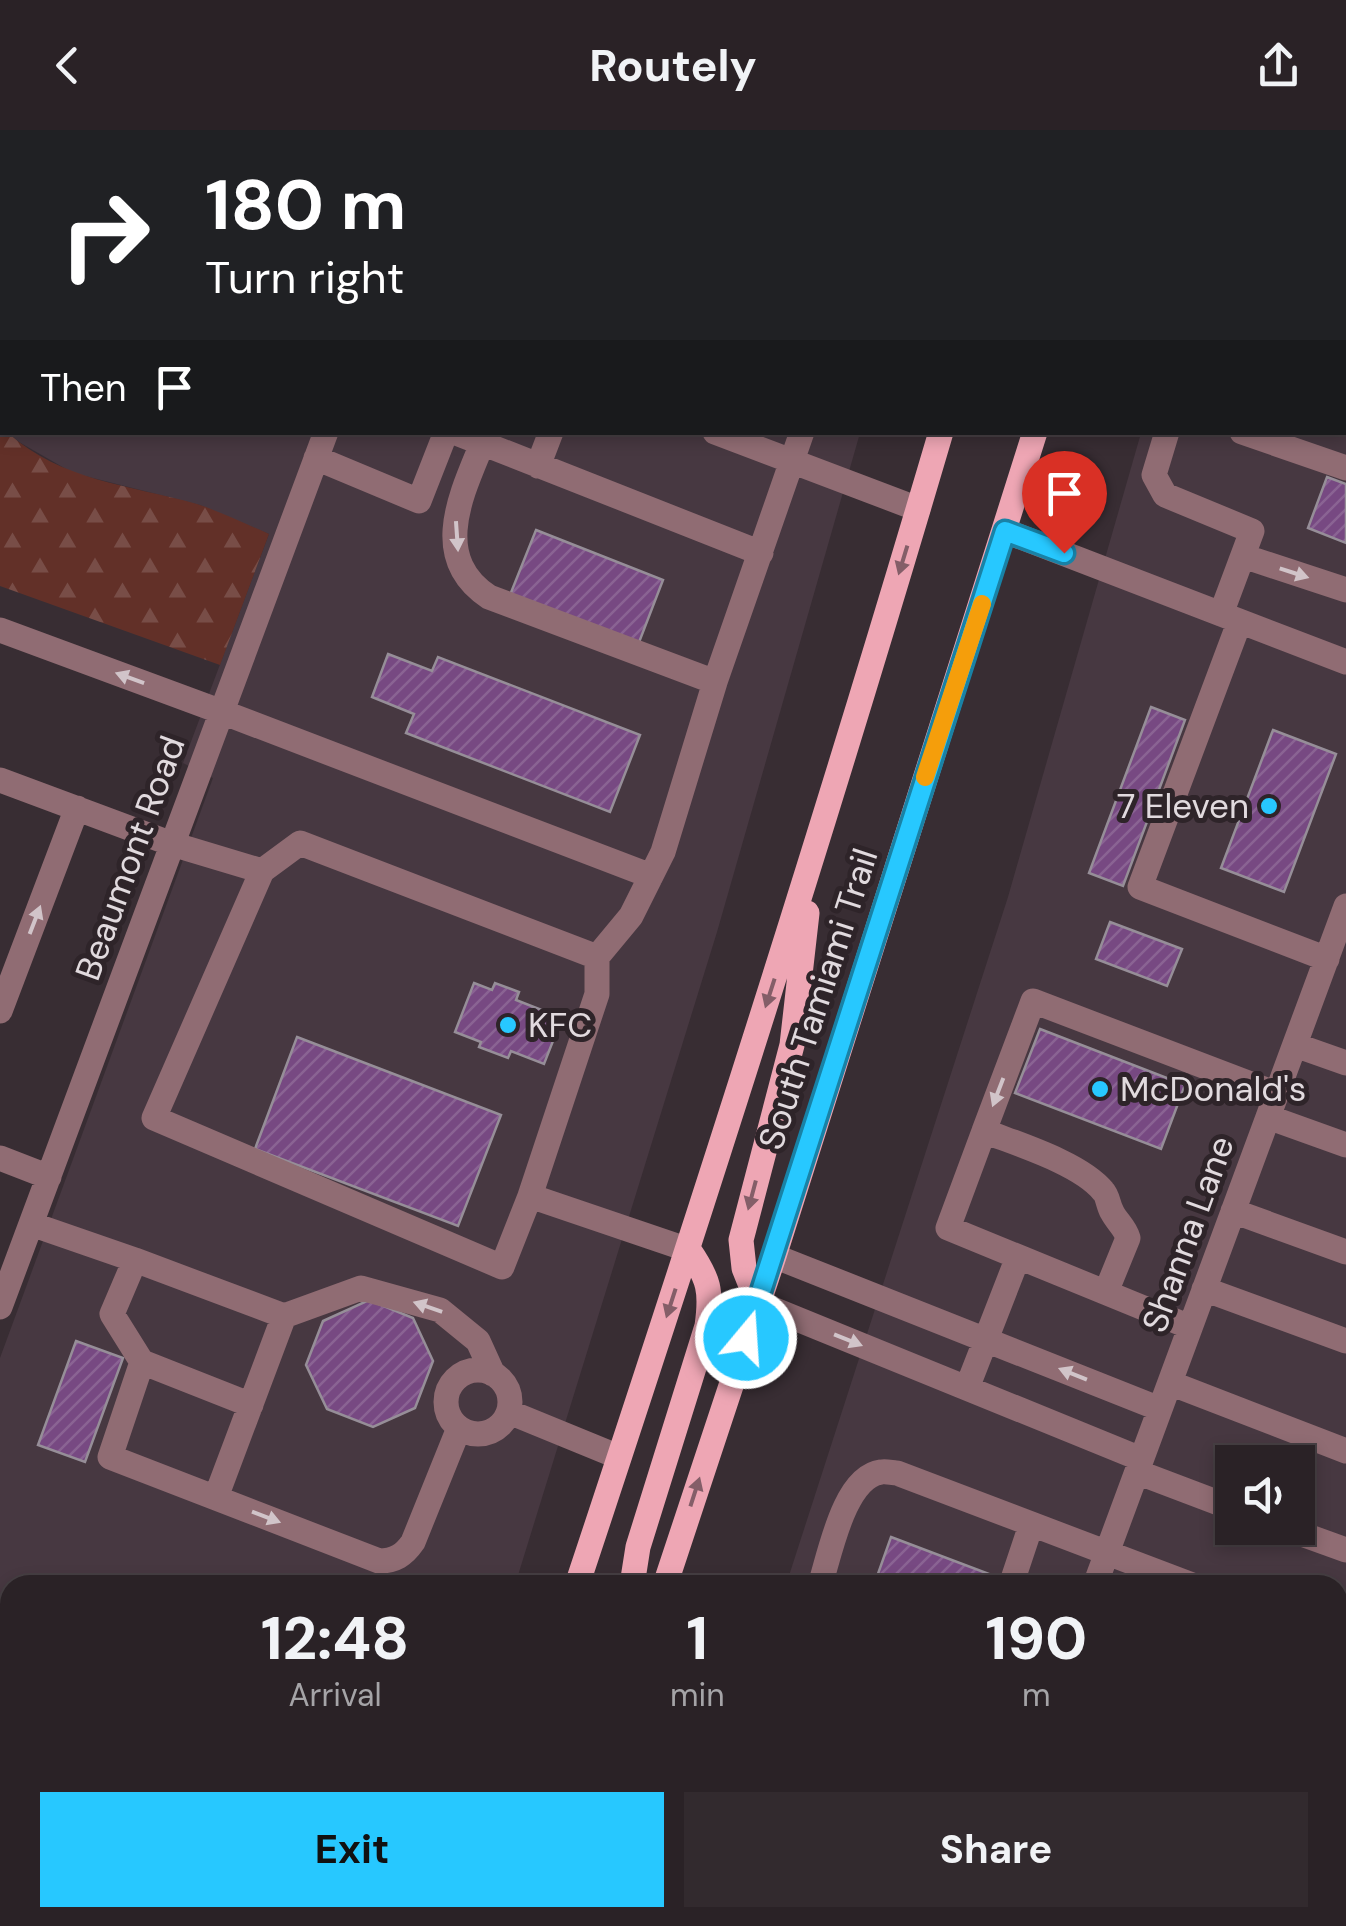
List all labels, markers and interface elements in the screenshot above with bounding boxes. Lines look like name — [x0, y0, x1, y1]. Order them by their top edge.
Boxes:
text: Routely — [589, 36, 757, 95]
icon: back — [40, 38, 95, 93]
icon: share — [1251, 38, 1306, 93]
text: 180 m — [205, 160, 406, 251]
icon: right — [40, 170, 170, 300]
text: Turn right — [205, 248, 404, 307]
icon: arrive — [147, 360, 202, 415]
text: Then — [40, 363, 127, 413]
pin — [1022, 451, 1107, 554]
icon: arrive — [1037, 466, 1092, 521]
one-way arrow — [449, 521, 465, 553]
one-way arrow — [895, 545, 910, 575]
one-way arrow — [1280, 567, 1310, 582]
one-way arrow — [115, 670, 145, 685]
street label: Beaumont Road — [65, 730, 195, 986]
place label: 7 Eleven — [1117, 783, 1249, 829]
marker: 7 Eleven — [1258, 795, 1280, 817]
street label: South Tamiami Trail — [748, 843, 888, 1155]
one-way arrow — [27, 905, 43, 935]
one-way arrow — [762, 979, 777, 1009]
place label: KFC — [528, 1002, 592, 1048]
marker: KFC — [497, 1014, 519, 1036]
place label: McDonald's — [1120, 1066, 1306, 1112]
one-way arrow — [990, 1078, 1005, 1108]
marker: McDonald's — [1089, 1078, 1111, 1100]
street label: Shanna Lane — [1131, 1130, 1245, 1338]
one-way arrow — [743, 1180, 759, 1211]
position arrow — [694, 1286, 798, 1390]
one-way arrow — [663, 1288, 678, 1318]
one-way arrow — [412, 1299, 442, 1314]
one-way arrow — [833, 1333, 863, 1349]
one-way arrow — [1058, 1366, 1088, 1382]
map controls — [1215, 1445, 1315, 1545]
button: sound — [1215, 1445, 1315, 1545]
one-way arrow — [689, 1477, 704, 1507]
one-way arrow — [251, 1510, 281, 1525]
text: 12:48 — [261, 1599, 409, 1678]
text: 1 — [686, 1599, 708, 1678]
text: 190 — [985, 1599, 1087, 1678]
text: Arrival — [288, 1674, 382, 1716]
text: min — [670, 1674, 725, 1716]
text: m — [1022, 1674, 1051, 1716]
button: Exit — [40, 1792, 664, 1907]
button: Share — [684, 1792, 1308, 1907]

